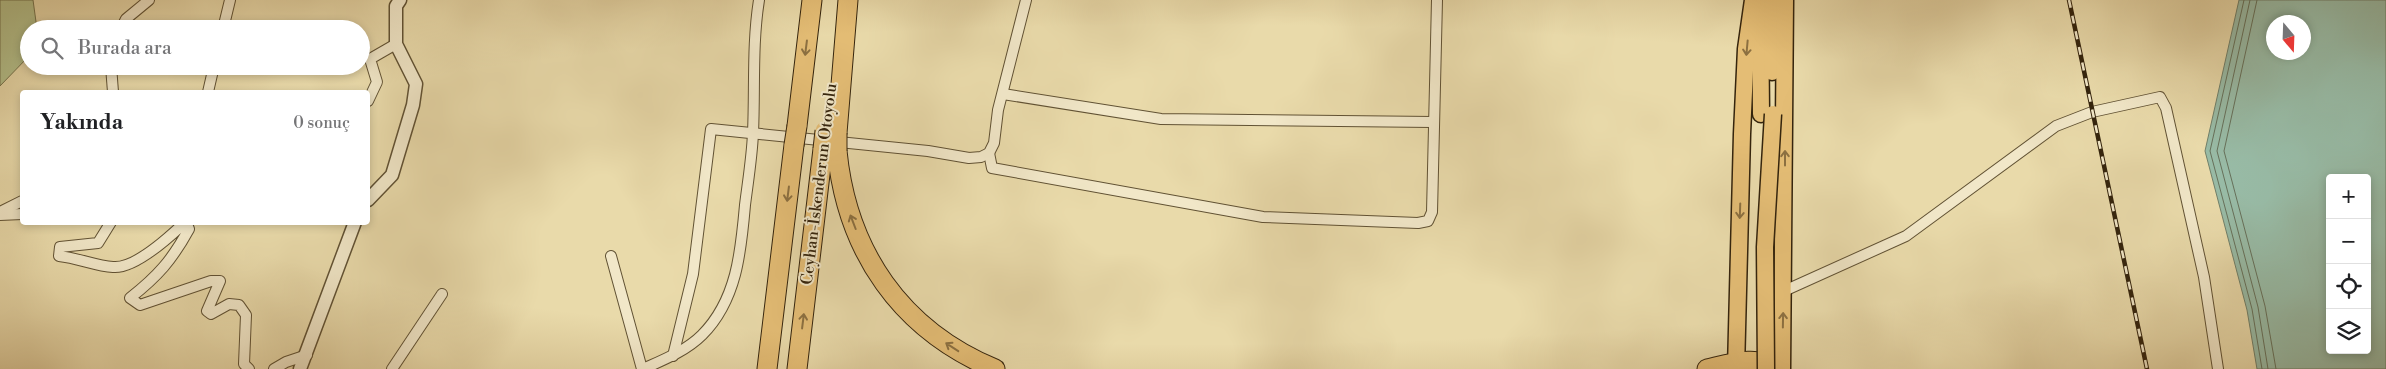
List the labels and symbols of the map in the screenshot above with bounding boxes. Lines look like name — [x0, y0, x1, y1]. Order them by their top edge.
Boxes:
north arrow — [2266, 15, 2311, 60]
one-way arrow — [801, 40, 811, 56]
one-way arrow — [1742, 40, 1752, 56]
street label: Ceyhan-İskenderun Otoyolu — [795, 82, 841, 286]
one-way arrow — [1780, 150, 1790, 166]
one-way arrow — [783, 185, 793, 201]
one-way arrow — [1735, 202, 1745, 218]
one-way arrow — [847, 215, 857, 230]
one-way arrow — [798, 313, 808, 329]
one-way arrow — [1778, 313, 1788, 329]
one-way arrow — [946, 341, 960, 351]

